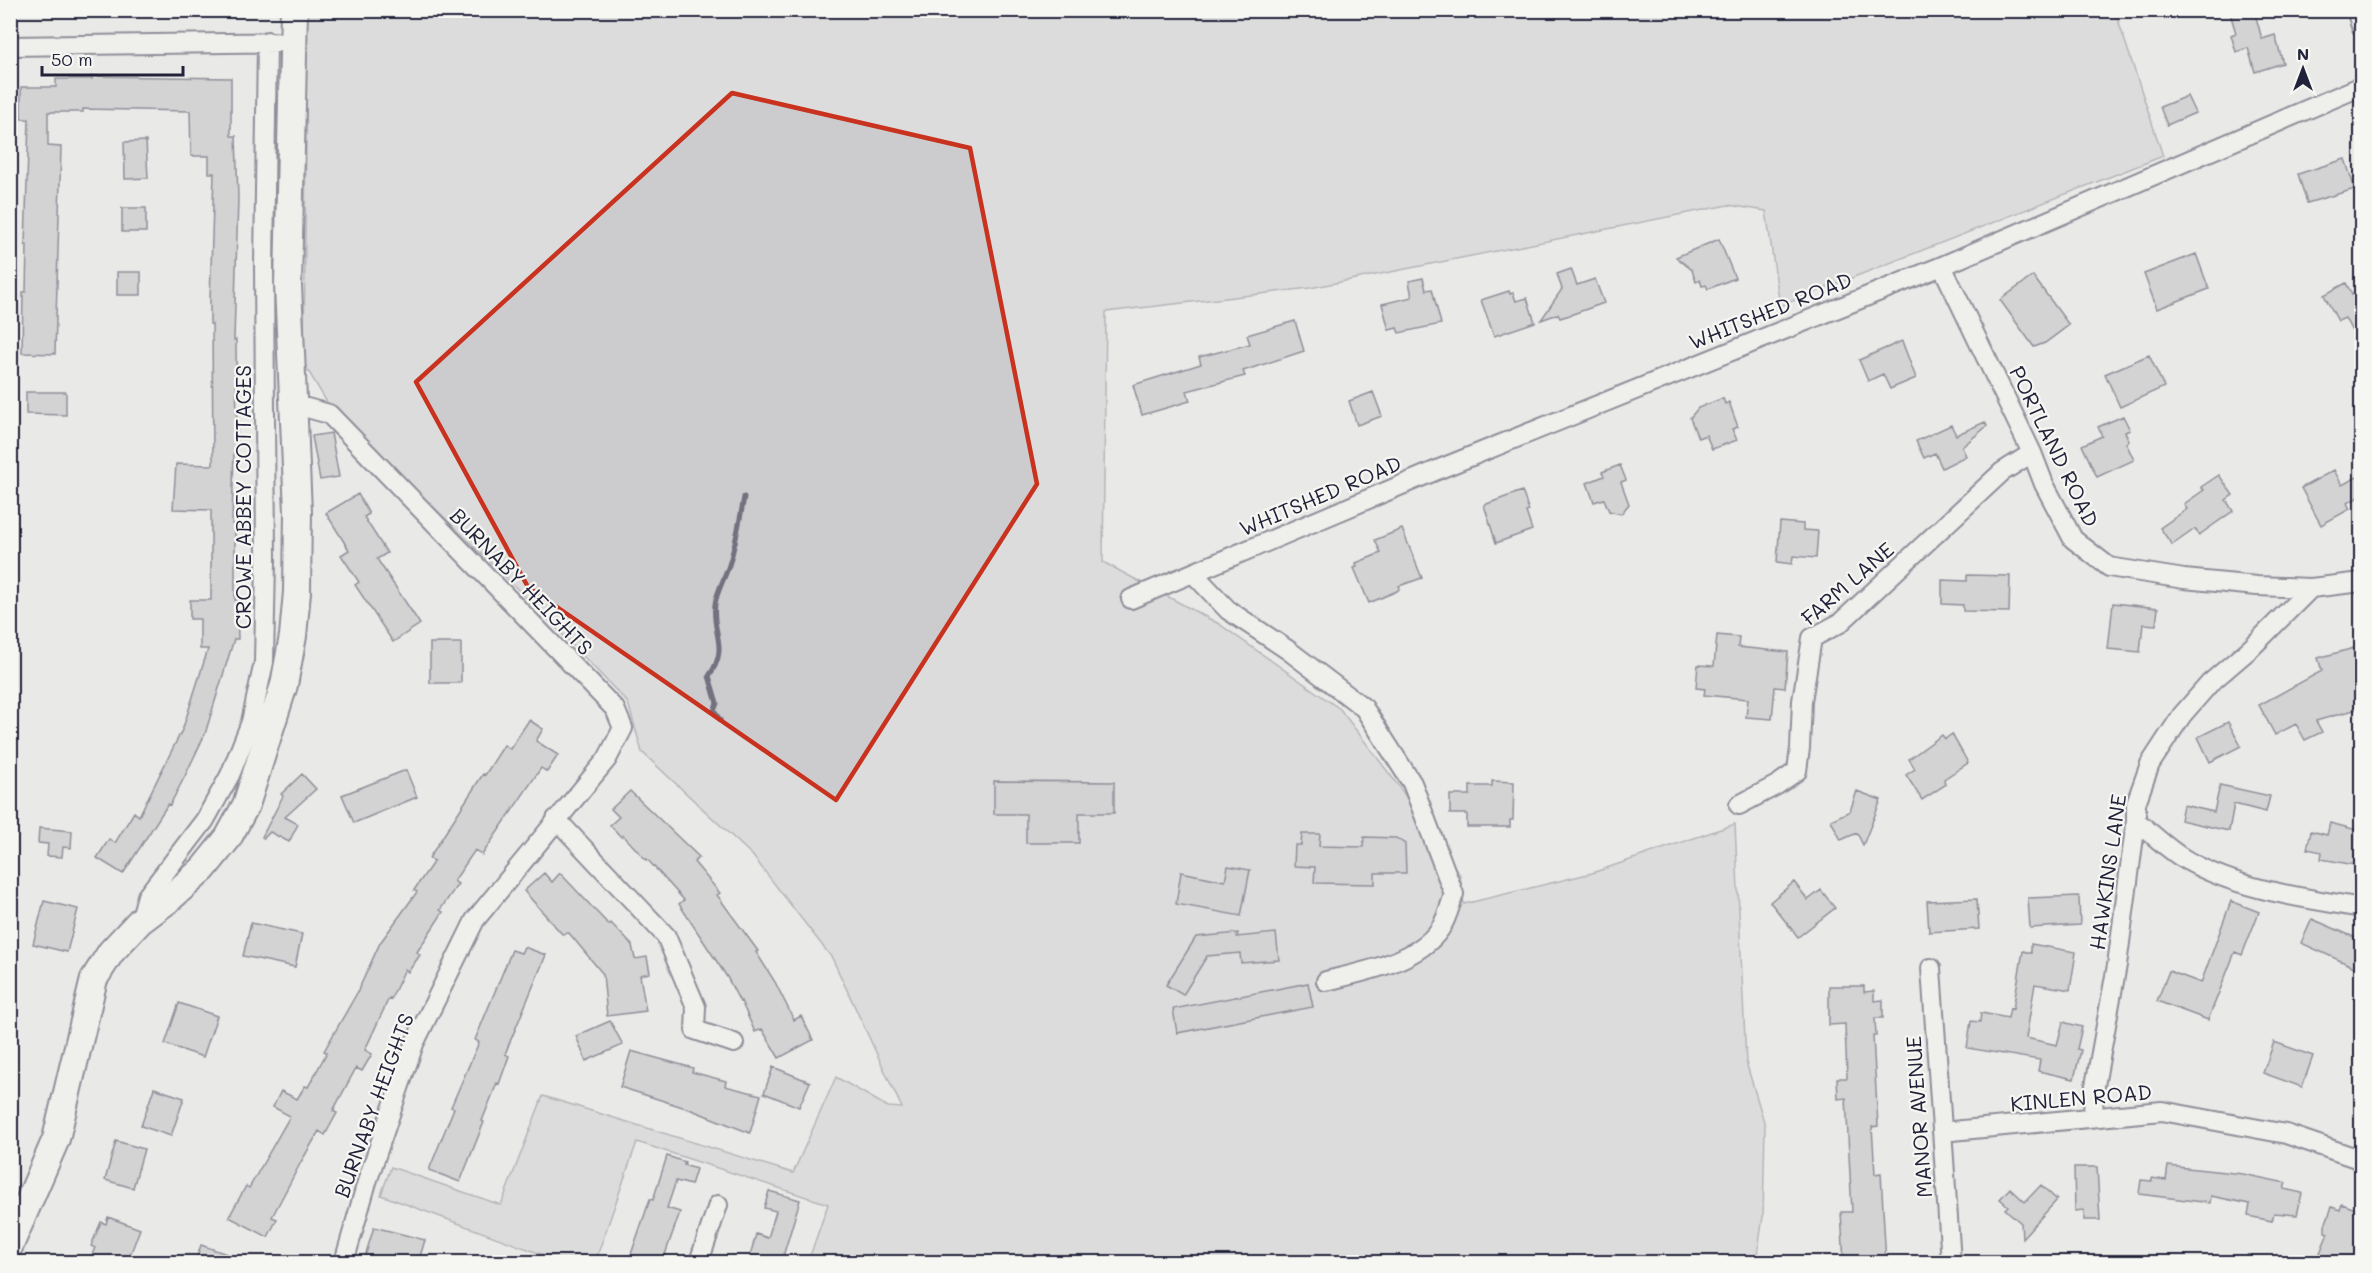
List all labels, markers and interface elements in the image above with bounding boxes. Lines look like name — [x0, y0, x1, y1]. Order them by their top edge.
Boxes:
scale bar — [42, 39, 183, 77]
north arrow — [2273, 39, 2333, 99]
text: N — [2297, 43, 2309, 64]
text: 50 m — [51, 47, 93, 71]
street label: WHITSHED ROAD — [1685, 265, 1855, 355]
street label: PORTLAND ROAD — [2004, 361, 2106, 531]
street label: CROWE ABBEY COTTAGES — [229, 365, 256, 629]
street label: WHITSHED ROAD — [1235, 449, 1405, 541]
street label: BURNABY HEIGHTS — [445, 502, 599, 660]
street label: FARM LANE — [1795, 535, 1899, 631]
street label: HAWKINS LANE — [2083, 792, 2131, 952]
street label: BURNABY HEIGHTS — [327, 1009, 419, 1201]
street label: MANOR AVENUE — [1899, 1035, 1937, 1199]
street label: KINLEN ROAD — [2009, 1077, 2153, 1117]

